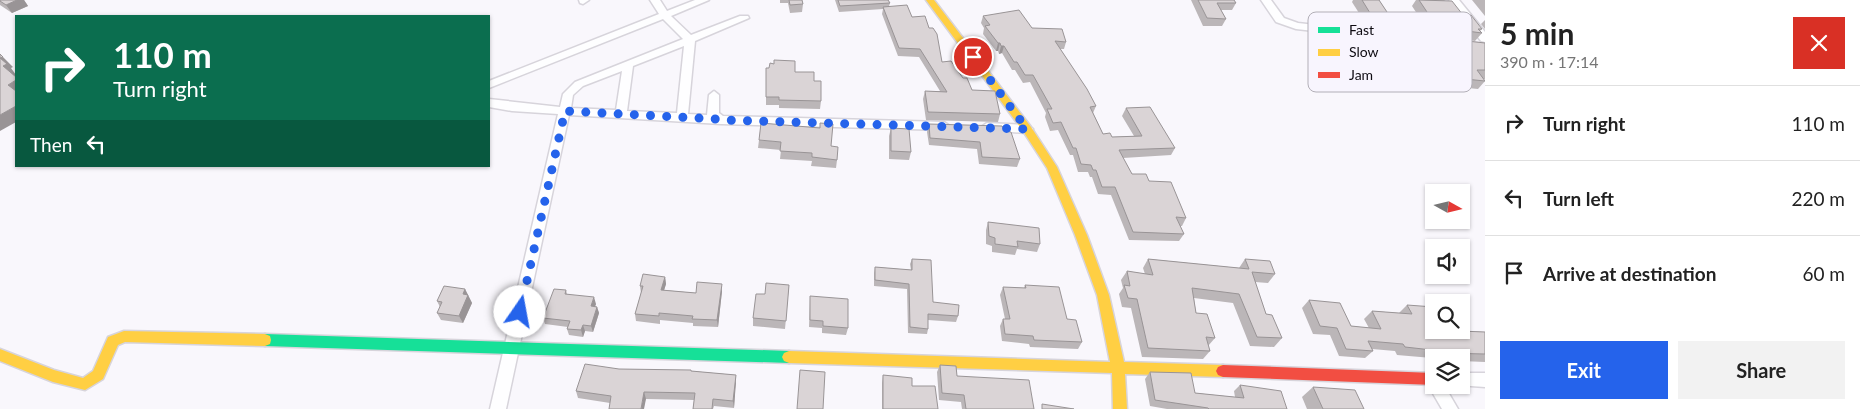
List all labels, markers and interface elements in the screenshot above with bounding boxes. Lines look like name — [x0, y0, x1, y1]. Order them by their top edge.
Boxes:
legend — [1308, 12, 1472, 92]
text: 5 min — [1500, 15, 1574, 51]
button: close — [1793, 17, 1845, 69]
text: Fast — [1349, 21, 1374, 38]
text: 110 m — [113, 33, 212, 75]
icon: right — [30, 35, 95, 100]
pin — [952, 36, 994, 78]
icon: arrive — [959, 43, 987, 71]
text: Slow — [1349, 43, 1379, 60]
text: 390 m · 17:14 — [1500, 52, 1599, 71]
text: Jam — [1349, 66, 1373, 83]
text: Turn right — [113, 75, 207, 102]
icon: right — [1500, 109, 1528, 137]
text: Turn right — [1543, 112, 1625, 135]
text: 110 m — [1791, 112, 1845, 135]
icon: left — [82, 130, 110, 158]
text: Then — [30, 133, 72, 156]
north arrow — [1425, 184, 1470, 229]
map controls — [1425, 184, 1470, 394]
icon: left — [1500, 184, 1528, 212]
text: Turn left — [1543, 187, 1614, 210]
text: 220 m — [1791, 187, 1845, 210]
button: sound — [1425, 239, 1470, 284]
icon: arrive — [1500, 259, 1528, 287]
text: Arrive at destination — [1543, 262, 1716, 285]
text: 60 m — [1802, 262, 1845, 285]
position arrow — [493, 285, 545, 337]
button: search — [1425, 294, 1470, 339]
button: Exit — [1500, 341, 1668, 399]
button: Share — [1678, 341, 1845, 399]
button: layers — [1425, 349, 1470, 394]

